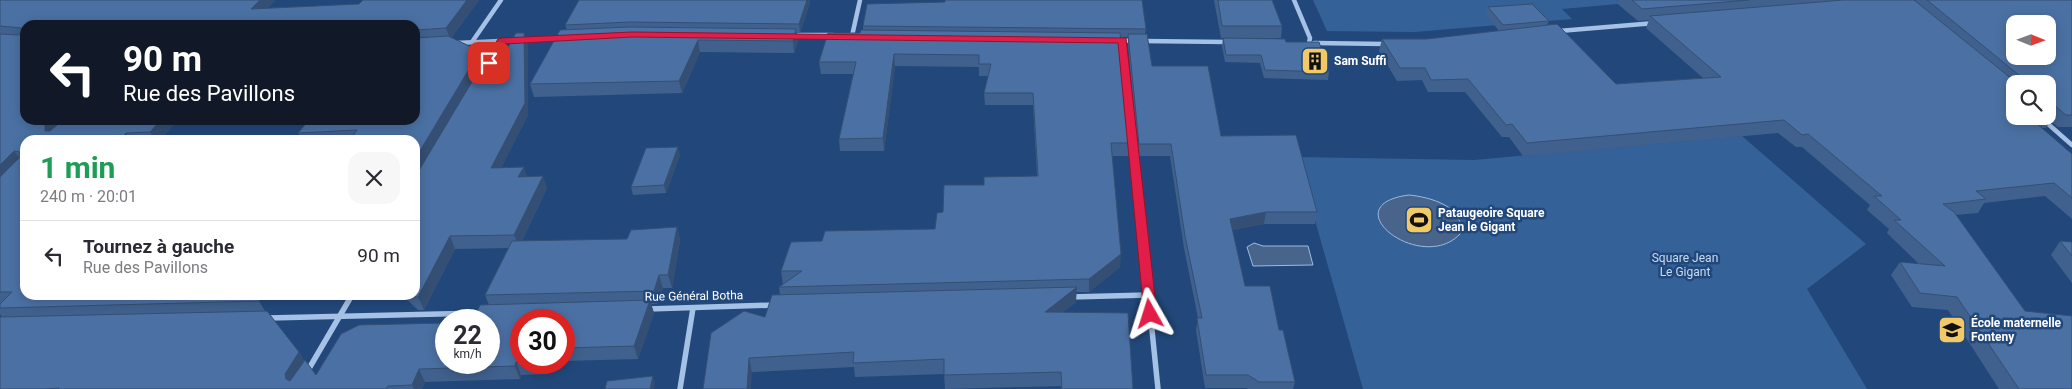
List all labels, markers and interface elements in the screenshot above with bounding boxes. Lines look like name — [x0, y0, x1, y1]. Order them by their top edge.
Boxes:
north arrow — [2006, 15, 2056, 65]
map controls — [2006, 15, 2056, 125]
text: 90 m — [123, 39, 202, 80]
icon: left — [40, 40, 105, 105]
pin — [468, 42, 510, 84]
building icon: Sam Suffi — [1300, 46, 1330, 76]
icon: arrive — [475, 49, 503, 77]
place label: Sam Suffi — [1334, 54, 1386, 68]
button: search — [2006, 75, 2056, 125]
text: Rue des Pavillons — [123, 81, 295, 106]
text: 1 min — [40, 150, 115, 185]
button: close — [348, 152, 400, 204]
text: 240 m · 20:01 — [40, 187, 137, 206]
sports icon: Pataugeoire Square Jean le Gigant — [1404, 205, 1434, 235]
place label: Pataugeoire Square Jean le Gigant — [1438, 206, 1545, 234]
text: Tournez à gauche — [83, 235, 234, 258]
icon: left — [40, 242, 68, 270]
text: 90 m — [357, 244, 400, 267]
park label: Square Jean Le Gigant — [1652, 251, 1718, 279]
text: Rue des Pavillons — [83, 258, 208, 277]
position arrow — [1123, 287, 1175, 339]
street label: Rue Général Botha — [645, 288, 743, 304]
speed limit sign: 30 — [510, 309, 575, 374]
school or university icon: École maternelle Fonteny — [1937, 315, 1967, 345]
place label: École maternelle Fonteny — [1971, 315, 2062, 344]
text: 22 — [453, 321, 482, 350]
text: km/h — [453, 347, 482, 361]

